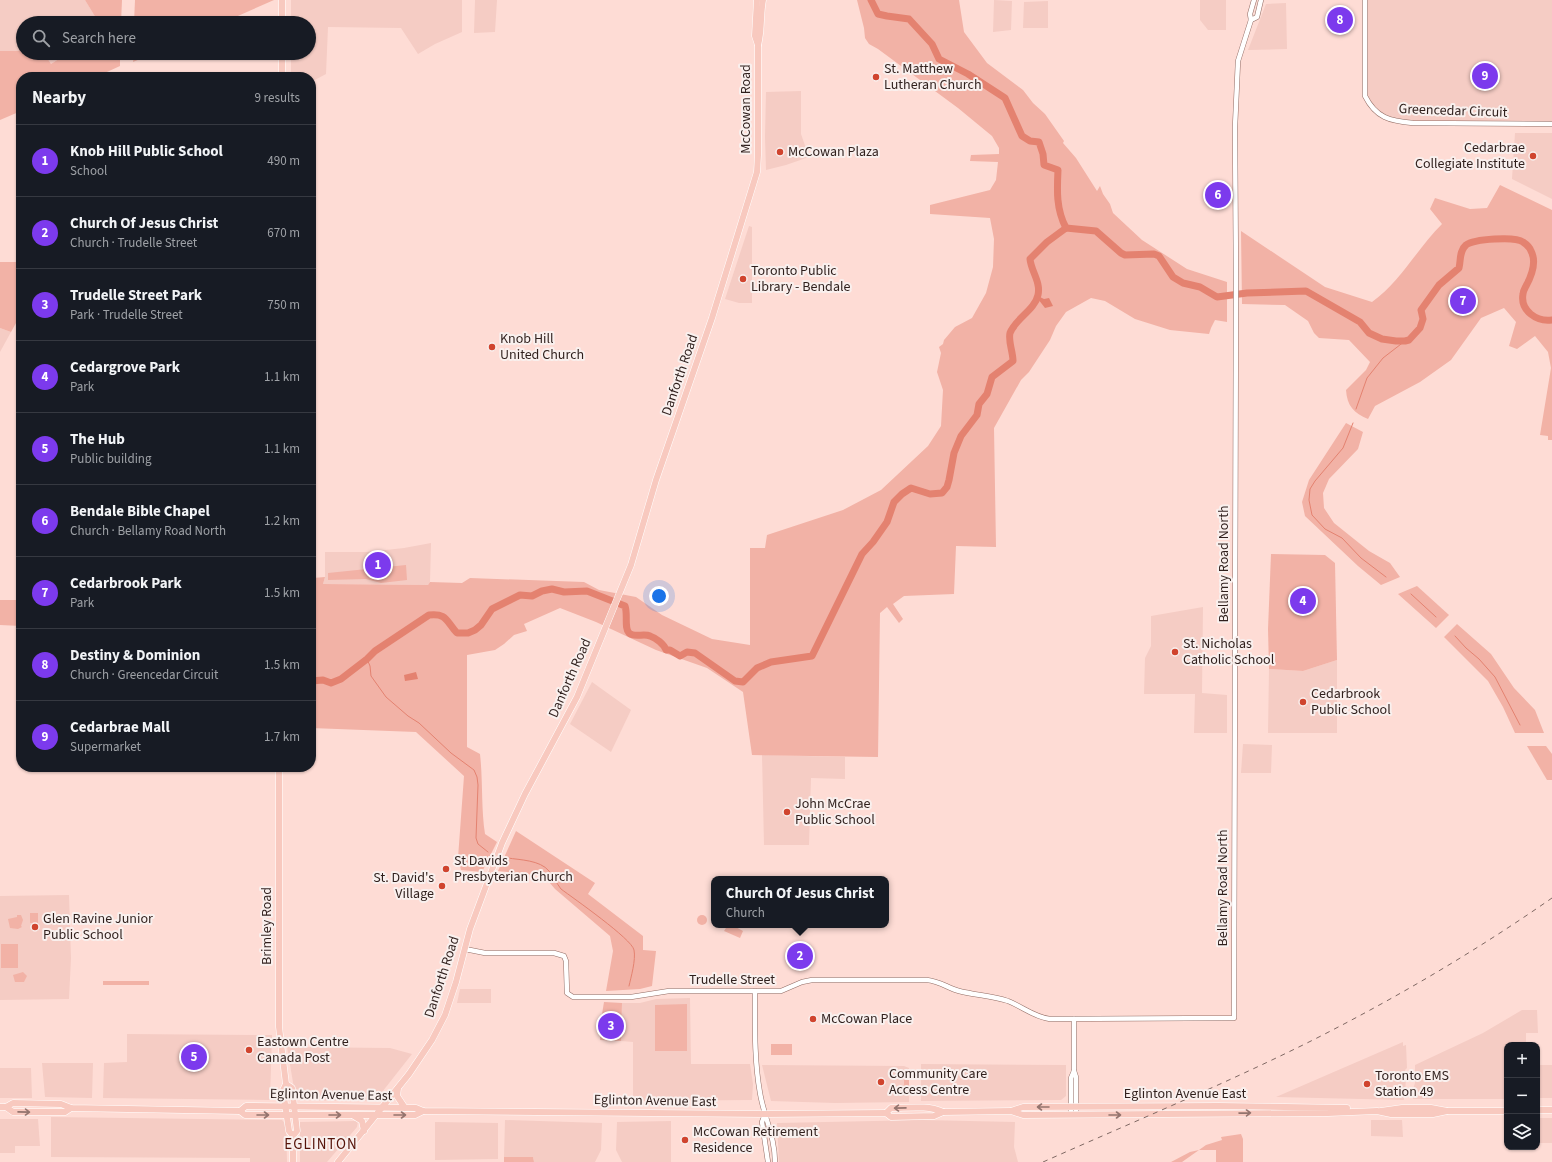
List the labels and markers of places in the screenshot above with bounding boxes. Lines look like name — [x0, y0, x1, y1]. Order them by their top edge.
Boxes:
pin: 8 — [1327, 5, 1353, 35]
place label: St. Matthew Lutheran Church — [884, 59, 982, 95]
pin: 9 — [1472, 61, 1498, 91]
marker: St. Matthew Lutheran Church — [871, 72, 881, 82]
place label: Cedarbrae Collegiate Institute — [1415, 138, 1525, 174]
place label: McCowan Plaza — [788, 142, 879, 162]
marker: McCowan Plaza — [775, 147, 785, 157]
marker: Cedarbrae Collegiate Institute — [1528, 151, 1538, 161]
pin: 6 — [1205, 180, 1231, 210]
place label: Toronto Public Library - Bendale — [751, 261, 851, 297]
marker: Toronto Public Library - Bendale — [738, 274, 748, 284]
pin: 7 — [1450, 286, 1476, 316]
place label: Knob Hill United Church — [500, 329, 584, 365]
marker: Knob Hill United Church — [487, 342, 497, 352]
pin: 1 — [365, 550, 391, 580]
pin: 4 — [1290, 586, 1316, 616]
place label: St. Nicholas Catholic School — [1183, 634, 1275, 670]
marker: St. Nicholas Catholic School — [1170, 647, 1180, 657]
place label: Cedarbrook Public School — [1311, 684, 1391, 720]
marker: Cedarbrook Public School — [1298, 697, 1308, 707]
place label: John McCrae Public School — [795, 794, 875, 830]
marker: John McCrae Public School — [782, 807, 792, 817]
place label: St Davids Presbyterian Church — [454, 851, 573, 887]
marker: St Davids Presbyterian Church — [441, 864, 451, 874]
place label: St. David's Village — [373, 868, 434, 904]
marker: St. David's Village — [437, 881, 447, 891]
place label: Glen Ravine Junior Public School — [43, 909, 153, 945]
marker: Glen Ravine Junior Public School — [30, 922, 40, 932]
pin: 2 — [787, 941, 813, 971]
place label: McCowan Place — [821, 1009, 912, 1029]
pin: 3 — [598, 1011, 624, 1041]
marker: McCowan Place — [808, 1014, 818, 1024]
place label: Eastown Centre Canada Post — [257, 1032, 349, 1068]
pin: 5 — [181, 1042, 207, 1072]
marker: Eastown Centre Canada Post — [244, 1045, 254, 1055]
place label: Community Care Access Centre — [889, 1064, 987, 1100]
place label: Toronto EMS Station 49 — [1375, 1066, 1449, 1102]
marker: Community Care Access Centre — [876, 1077, 886, 1087]
marker: Toronto EMS Station 49 — [1362, 1079, 1372, 1089]
place label: McCowan Retirement Residence — [693, 1122, 818, 1158]
marker: McCowan Retirement Residence — [680, 1135, 690, 1145]

